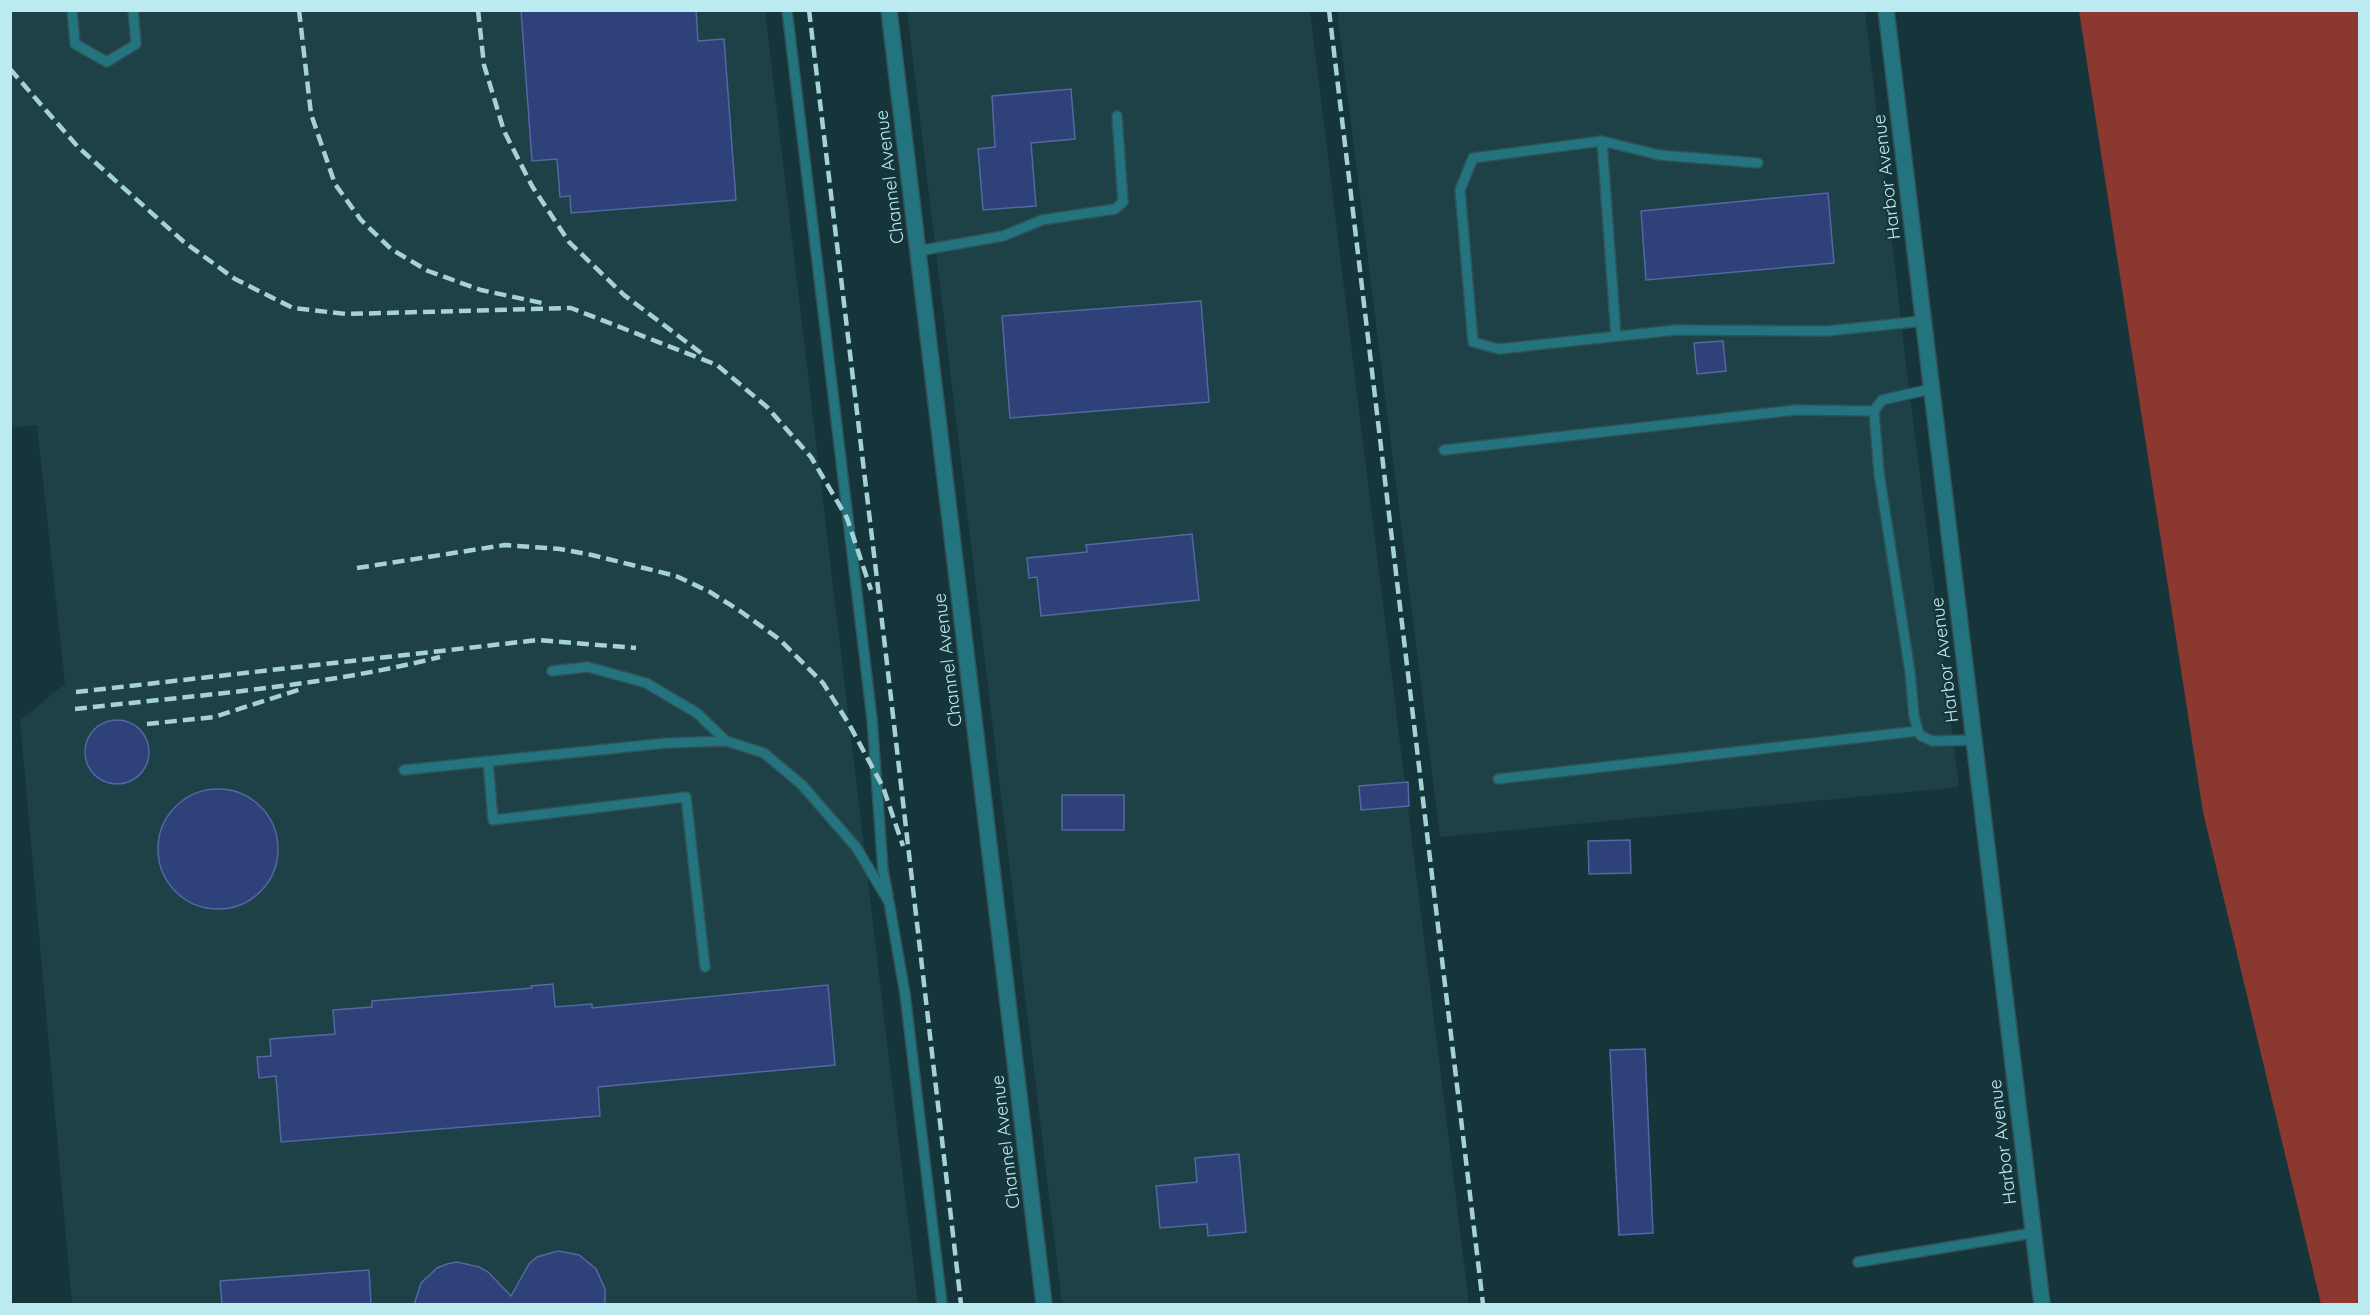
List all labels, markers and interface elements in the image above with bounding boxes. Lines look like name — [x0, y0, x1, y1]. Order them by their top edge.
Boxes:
street label: Channel Avenue — [869, 109, 909, 245]
street label: Harbor Avenue — [1867, 113, 1905, 241]
street label: Channel Avenue — [927, 592, 967, 728]
street label: Harbor Avenue — [1925, 596, 1963, 724]
street label: Channel Avenue — [985, 1074, 1025, 1210]
street label: Harbor Avenue — [1983, 1078, 2021, 1206]

